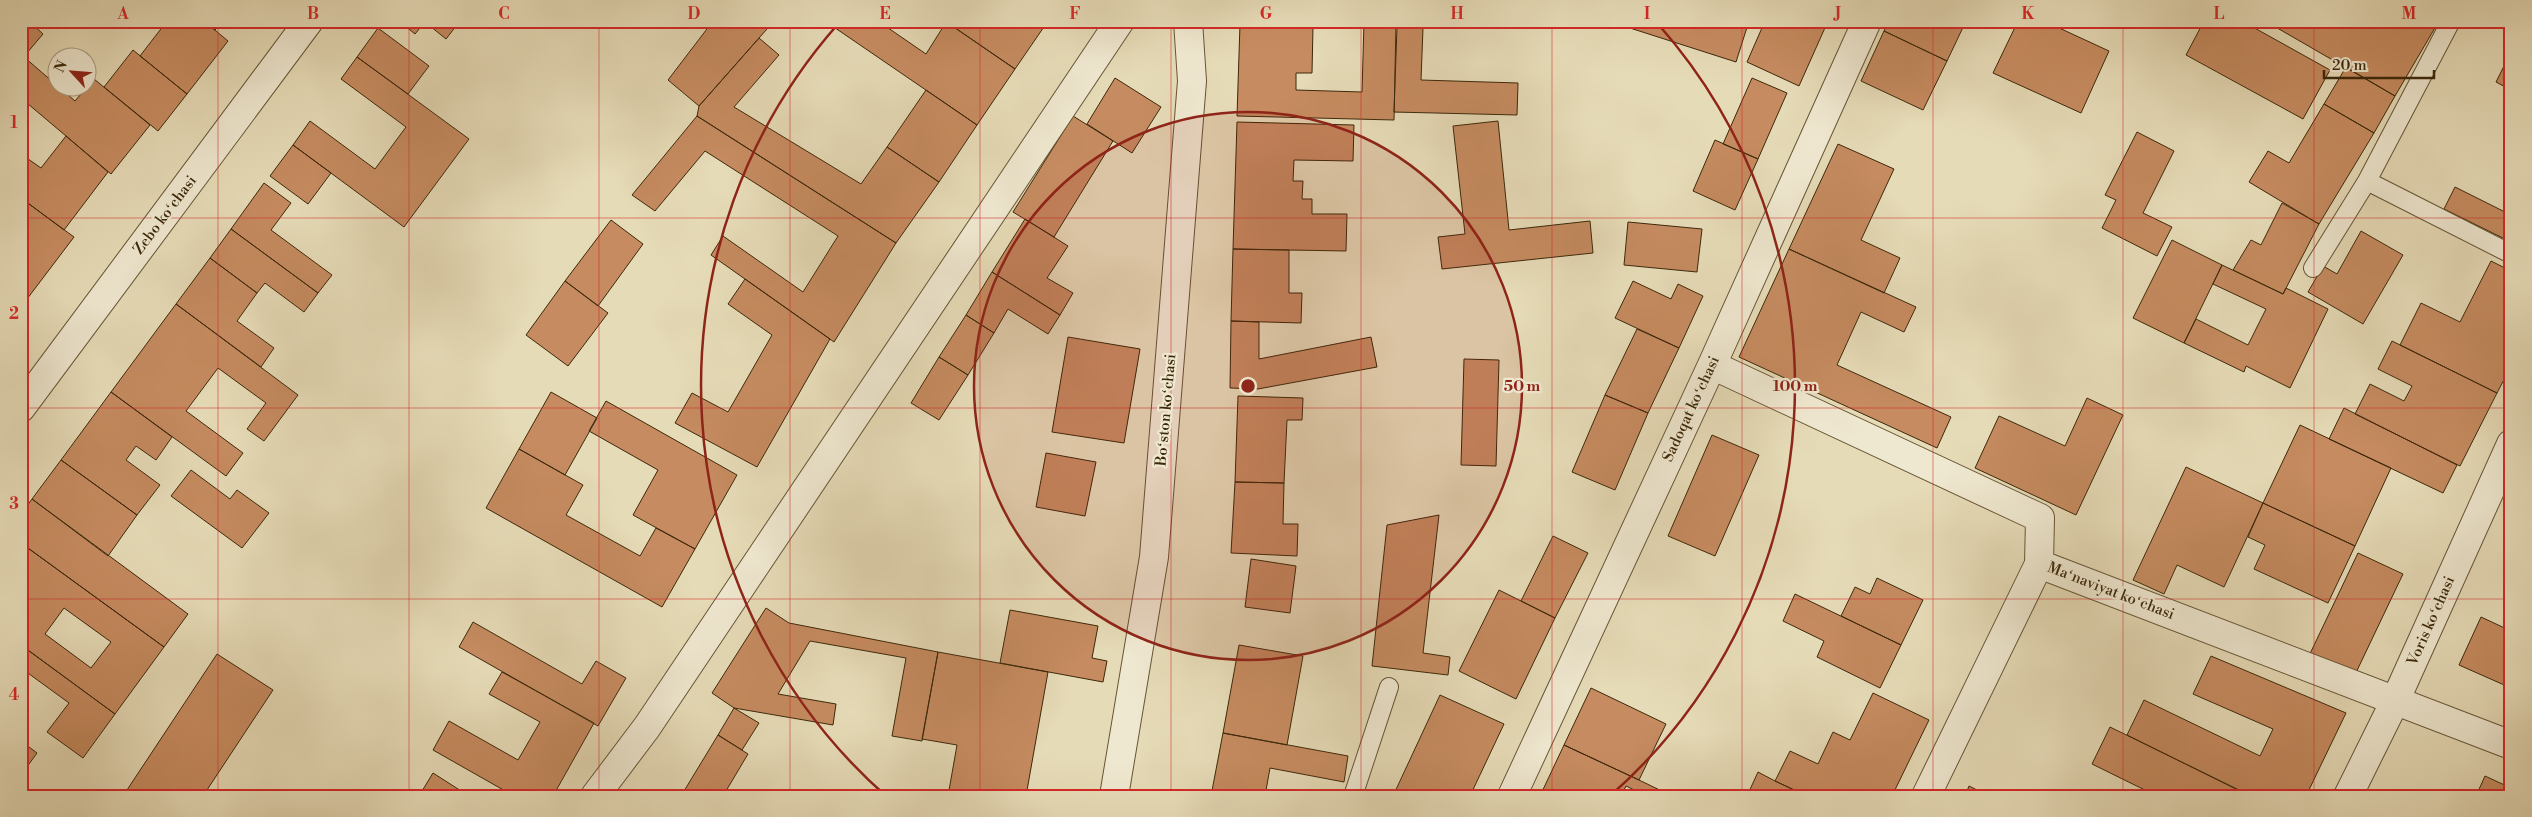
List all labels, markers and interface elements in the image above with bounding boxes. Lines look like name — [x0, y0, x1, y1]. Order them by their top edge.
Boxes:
text: A — [116, 4, 129, 24]
text: B — [307, 4, 319, 24]
text: C — [498, 4, 510, 24]
text: D — [688, 4, 701, 24]
text: E — [879, 4, 891, 24]
text: F — [1069, 4, 1081, 24]
text: G — [1260, 4, 1273, 24]
text: H — [1450, 4, 1464, 24]
text: I — [1644, 4, 1650, 24]
text: J — [1833, 4, 1841, 24]
text: K — [2022, 4, 2036, 24]
text: L — [2214, 4, 2225, 24]
text: M — [2402, 4, 2417, 24]
north arrow — [48, 48, 98, 98]
scale bar — [2324, 48, 2434, 80]
text: 20 m — [2332, 56, 2367, 75]
text: N — [51, 58, 72, 76]
text: 1 — [10, 113, 18, 133]
street label: Zebo koʻchasi — [129, 172, 201, 258]
text: 2 — [9, 304, 19, 324]
street label: Boʻston koʻchasi — [1152, 353, 1180, 468]
street label: Sadoqat koʻchasi — [1658, 353, 1724, 465]
centre of rings — [1239, 377, 1257, 395]
text: 50 m — [1504, 377, 1540, 396]
text: 100 m — [1773, 377, 1818, 396]
text: 3 — [9, 494, 19, 514]
street label: Maʻnaviyat koʻchasi — [2045, 558, 2177, 624]
street label: Voris koʻchasi — [2402, 573, 2459, 670]
text: 4 — [9, 685, 20, 705]

